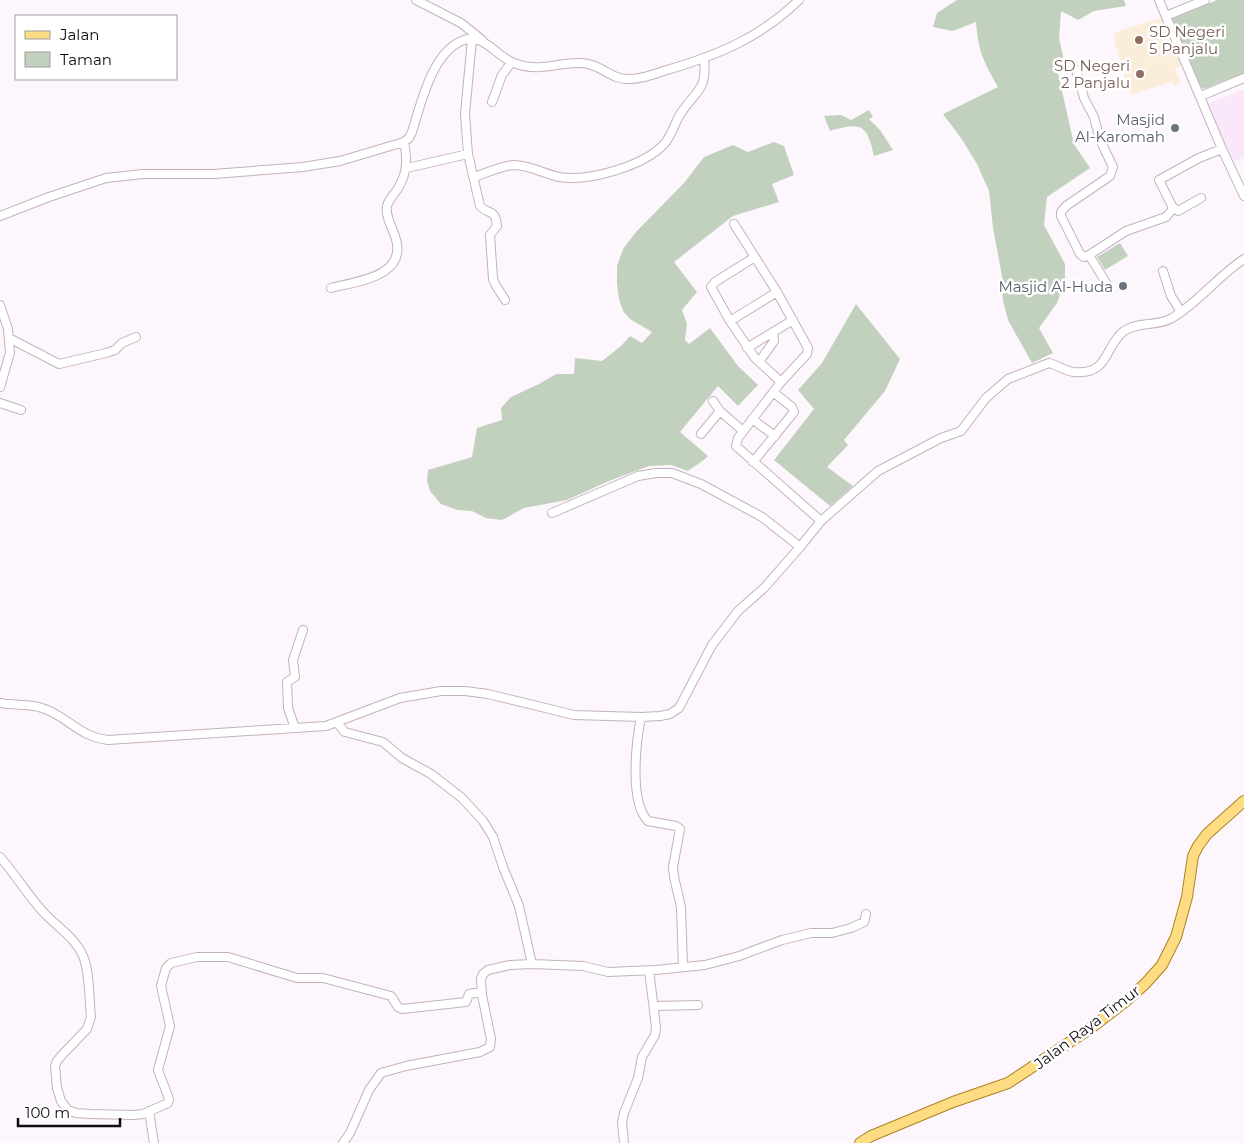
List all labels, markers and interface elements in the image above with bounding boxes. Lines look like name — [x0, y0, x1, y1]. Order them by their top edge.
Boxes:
legend — [15, 15, 178, 80]
place label: SD Negeri 5 Panjalu — [1149, 22, 1225, 58]
text: Jalan — [59, 25, 99, 44]
marker: SD Negeri 5 Panjalu — [1133, 34, 1145, 46]
text: Taman — [60, 50, 112, 69]
place label: SD Negeri 2 Panjalu — [1054, 56, 1130, 92]
marker: SD Negeri 2 Panjalu — [1134, 68, 1146, 80]
place label: Masjid Al-Karomah — [1075, 110, 1165, 146]
marker: Masjid Al-Karomah — [1169, 122, 1181, 134]
place label: Masjid Al-Huda — [998, 277, 1113, 296]
marker: Masjid Al-Huda — [1117, 280, 1129, 292]
street label: Jalan Raya Timur — [1029, 981, 1144, 1074]
scale bar — [18, 1096, 120, 1128]
text: 100 m — [25, 1103, 70, 1122]

